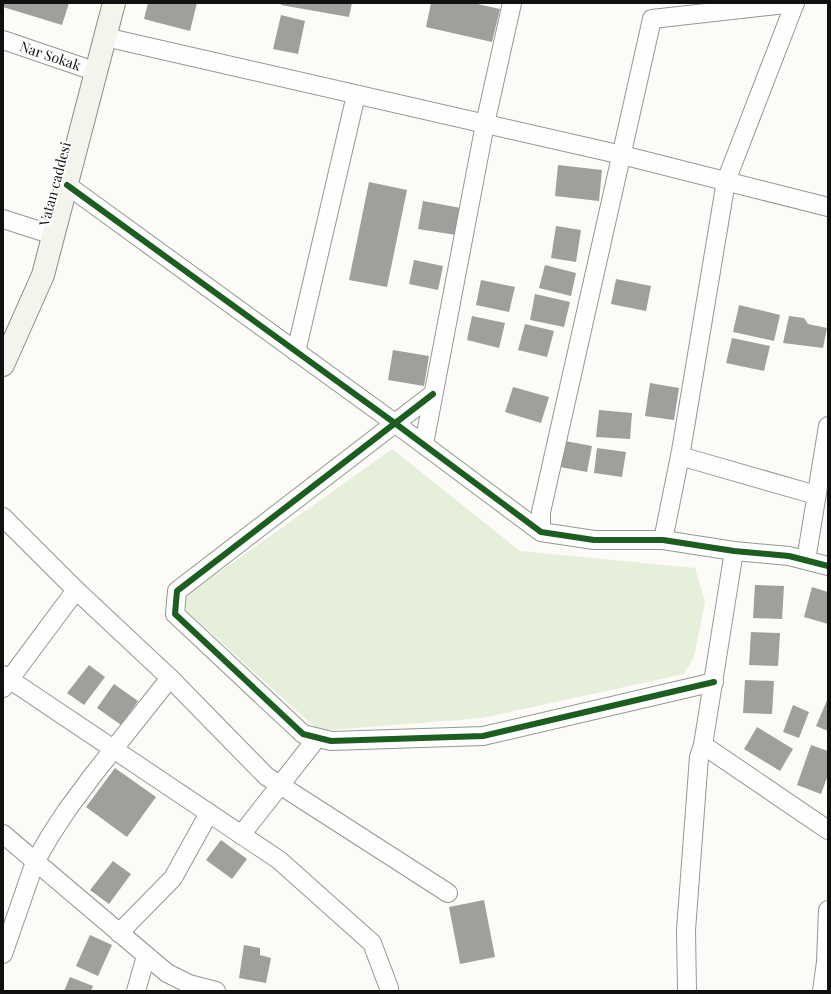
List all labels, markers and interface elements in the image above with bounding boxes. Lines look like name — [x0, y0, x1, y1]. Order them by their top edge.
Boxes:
street label: Nar Sokak — [17, 36, 84, 75]
street label: Vatan caddesi — [34, 140, 75, 229]

